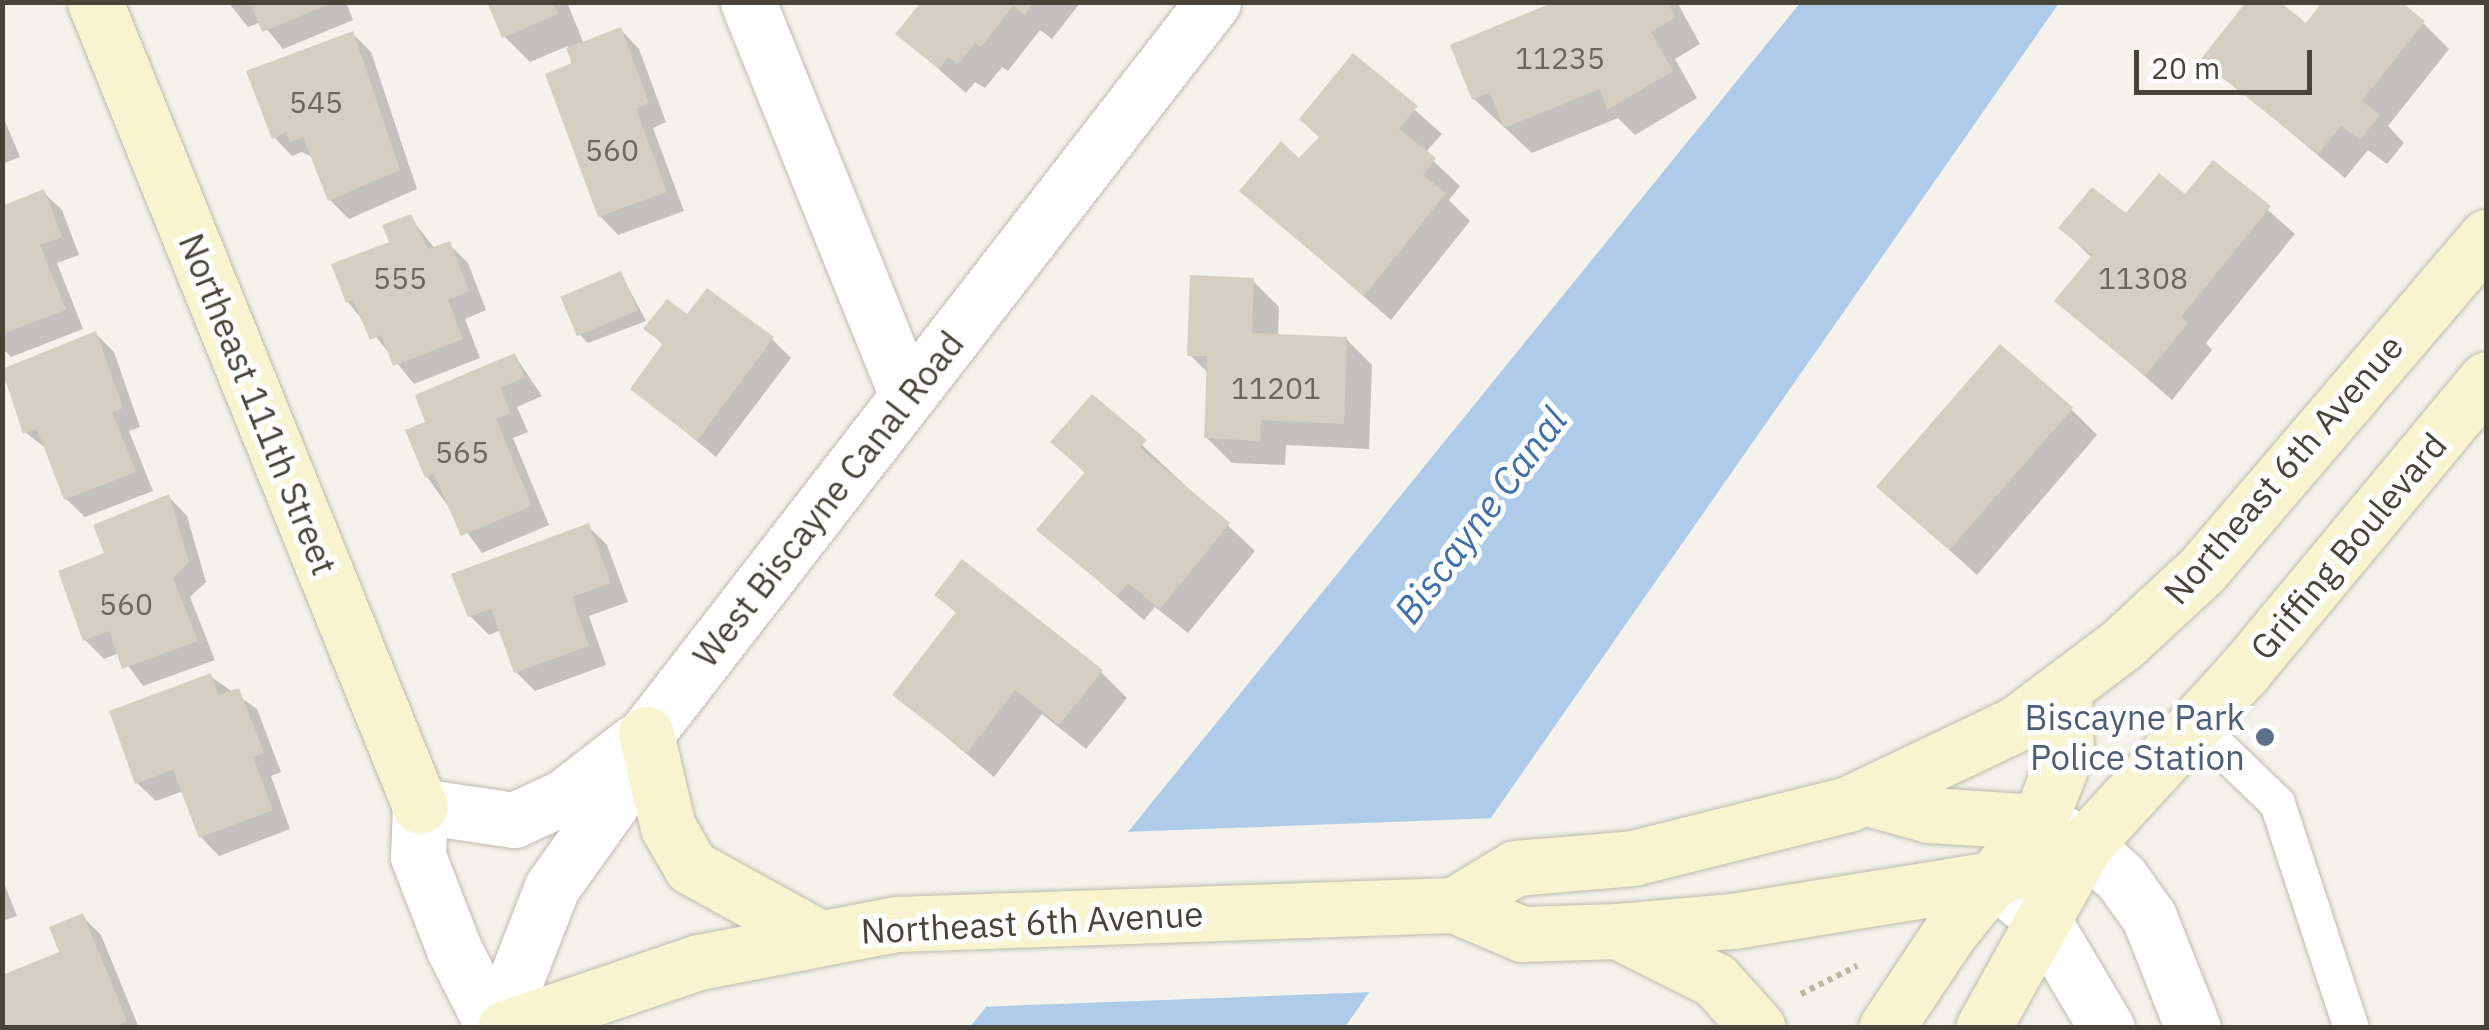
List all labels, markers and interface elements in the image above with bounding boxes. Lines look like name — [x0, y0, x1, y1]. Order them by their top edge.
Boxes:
scale bar — [2139, 30, 2316, 92]
house number: 11235 — [1515, 40, 1605, 76]
text: 20 m — [2151, 48, 2220, 87]
house number: 545 — [289, 84, 343, 120]
house number: 560 — [585, 132, 639, 168]
street label: Northeast 111th Street — [170, 227, 346, 581]
house number: 555 — [373, 260, 427, 296]
house number: 11308 — [2098, 260, 2188, 296]
street label: West Biscayne Canal Road — [684, 323, 972, 675]
street label: Northeast 6th Avenue — [2155, 326, 2411, 612]
house number: 11201 — [1231, 370, 1321, 406]
water label: Biscayne Canal — [1384, 398, 1576, 632]
street label: Griffing Boulevard — [2241, 424, 2455, 668]
house number: 565 — [435, 434, 489, 470]
house number: 560 — [99, 586, 153, 622]
place label: Biscayne Park Police Station — [2025, 696, 2245, 778]
marker: Biscayne Park Police Station — [2254, 726, 2276, 748]
street label: Northeast 6th Avenue — [860, 892, 1204, 952]

